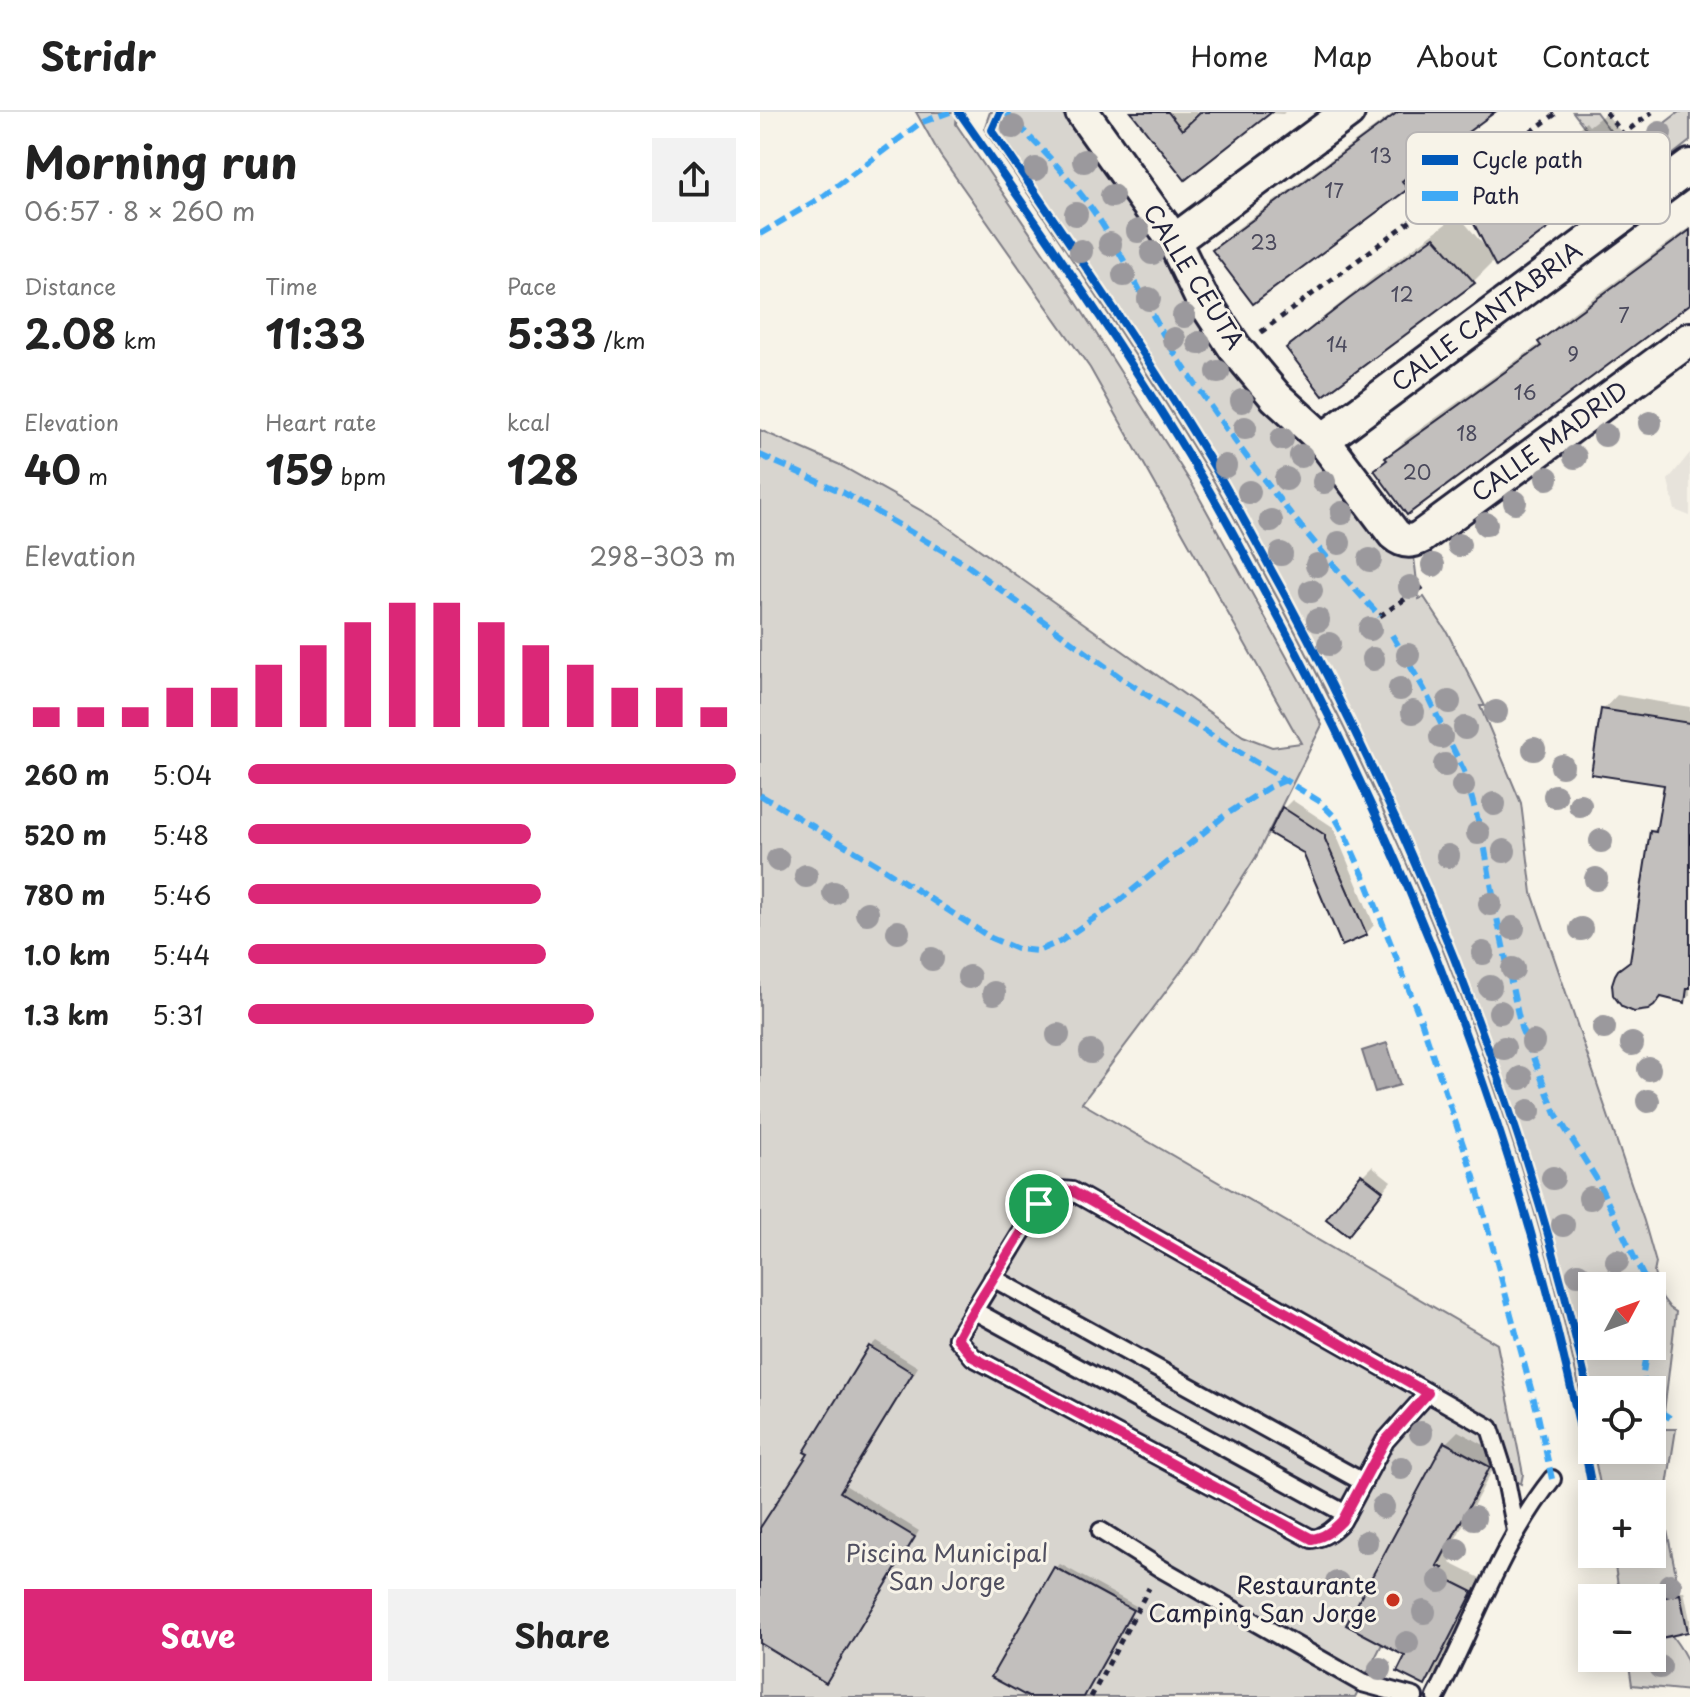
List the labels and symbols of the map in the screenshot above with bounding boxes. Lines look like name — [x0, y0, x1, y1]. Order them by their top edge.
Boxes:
legend — [1406, 132, 1670, 224]
house number: 13 — [1370, 140, 1392, 170]
text: Cycle path — [1472, 142, 1583, 175]
house number: 17 — [1324, 175, 1344, 205]
text: Path — [1472, 178, 1520, 211]
street label: CALLE CEUTA — [1136, 196, 1254, 356]
house number: 23 — [1250, 227, 1278, 257]
street label: CALLE CANTABRIA — [1383, 232, 1589, 399]
house number: 12 — [1390, 279, 1414, 309]
house number: 7 — [1618, 300, 1630, 330]
house number: 14 — [1326, 329, 1348, 359]
house number: 9 — [1567, 339, 1579, 369]
street label: CALLE MADRID — [1463, 371, 1635, 510]
house number: 16 — [1514, 377, 1537, 407]
house number: 18 — [1456, 418, 1478, 448]
house number: 20 — [1403, 457, 1431, 487]
pin — [1005, 1170, 1073, 1238]
north arrow — [1578, 1272, 1666, 1360]
park label: Piscina Municipal San Jorge — [846, 1534, 1048, 1598]
place label: Restaurante Camping San Jorge — [1148, 1566, 1377, 1630]
marker: Restaurante Camping San Jorge — [1384, 1591, 1402, 1609]

